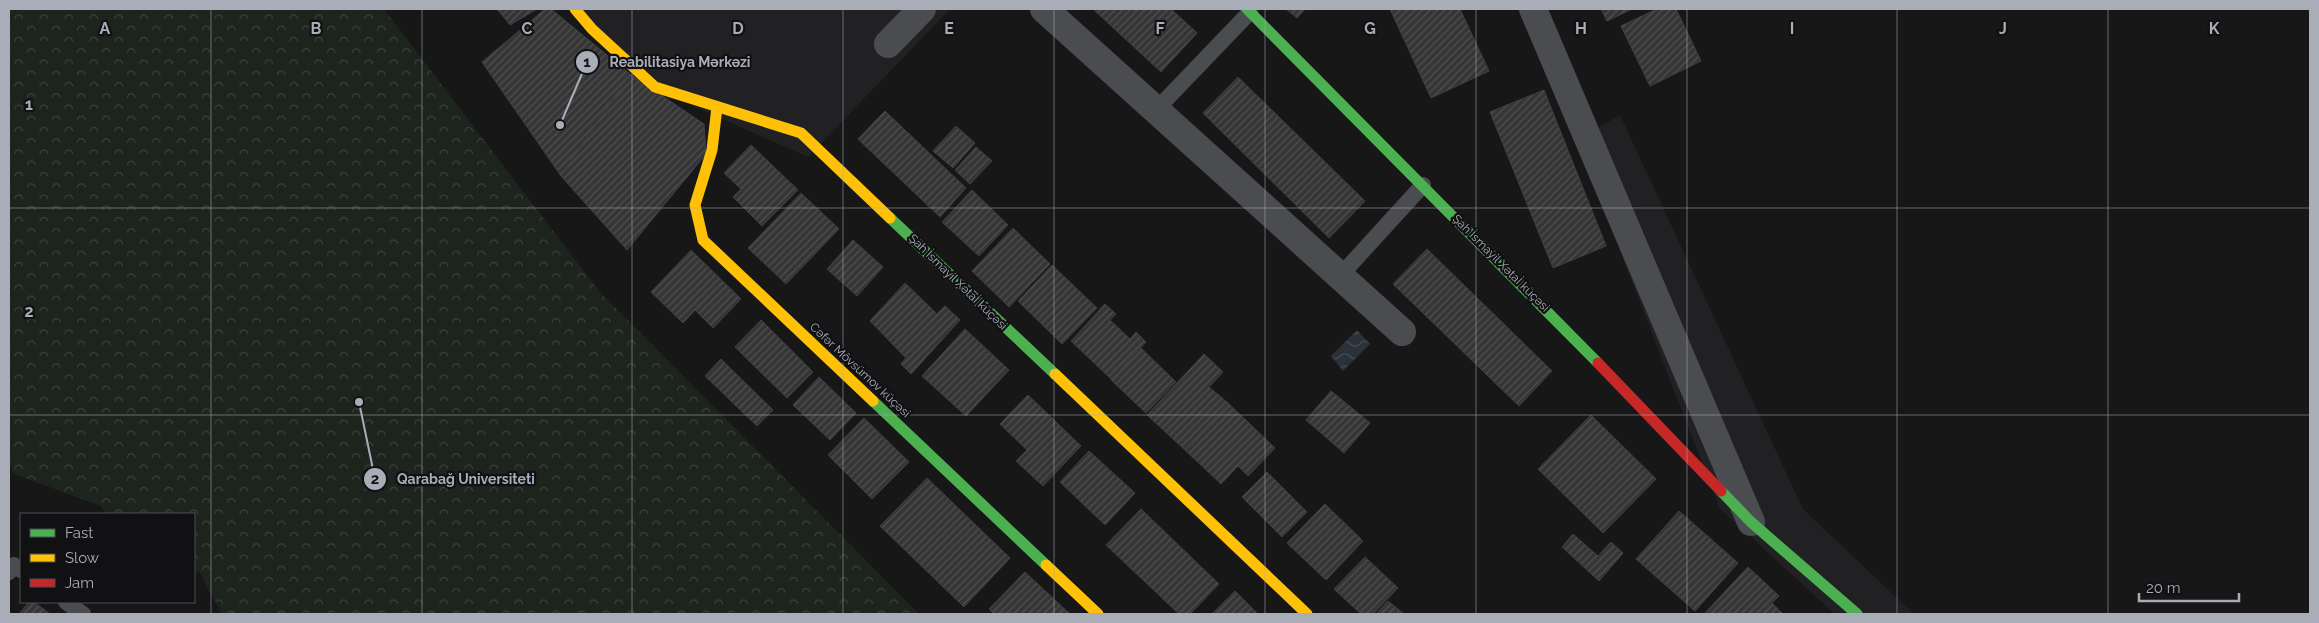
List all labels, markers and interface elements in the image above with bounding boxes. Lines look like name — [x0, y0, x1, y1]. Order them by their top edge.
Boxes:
text: A — [100, 19, 111, 38]
text: B — [311, 19, 322, 38]
text: C — [522, 19, 533, 38]
text: D — [732, 19, 744, 38]
text: E — [944, 19, 954, 38]
text: F — [1155, 19, 1165, 38]
text: G — [1364, 19, 1376, 38]
text: H — [1575, 19, 1587, 38]
text: I — [1790, 19, 1794, 38]
text: J — [1999, 19, 2007, 38]
text: K — [2209, 19, 2220, 38]
callout: Reabilitasiya Mərkəzi — [574, 47, 760, 76]
text: 1 — [583, 53, 591, 71]
text: Reabilitasiya Mərkəzi — [610, 54, 750, 70]
text: 1 — [25, 95, 33, 114]
street label: Şah İsmayil Xətaİ küçəsi — [1450, 212, 1552, 314]
street label: Şah İsmayil Xətaİ küçəsi — [906, 231, 1010, 333]
text: 2 — [24, 302, 34, 321]
street label: Cəfər Mövsümov küçəsi — [807, 320, 913, 420]
callout: Qarabağ Universiteti — [362, 464, 545, 493]
text: 2 — [371, 470, 379, 488]
text: Qarabağ Universiteti — [397, 471, 535, 487]
legend — [20, 513, 195, 603]
text: Fast — [65, 524, 93, 542]
text: Slow — [65, 549, 99, 567]
scale bar — [2139, 570, 2239, 602]
text: Jam — [65, 574, 94, 592]
text: 20 m — [2146, 579, 2181, 597]

